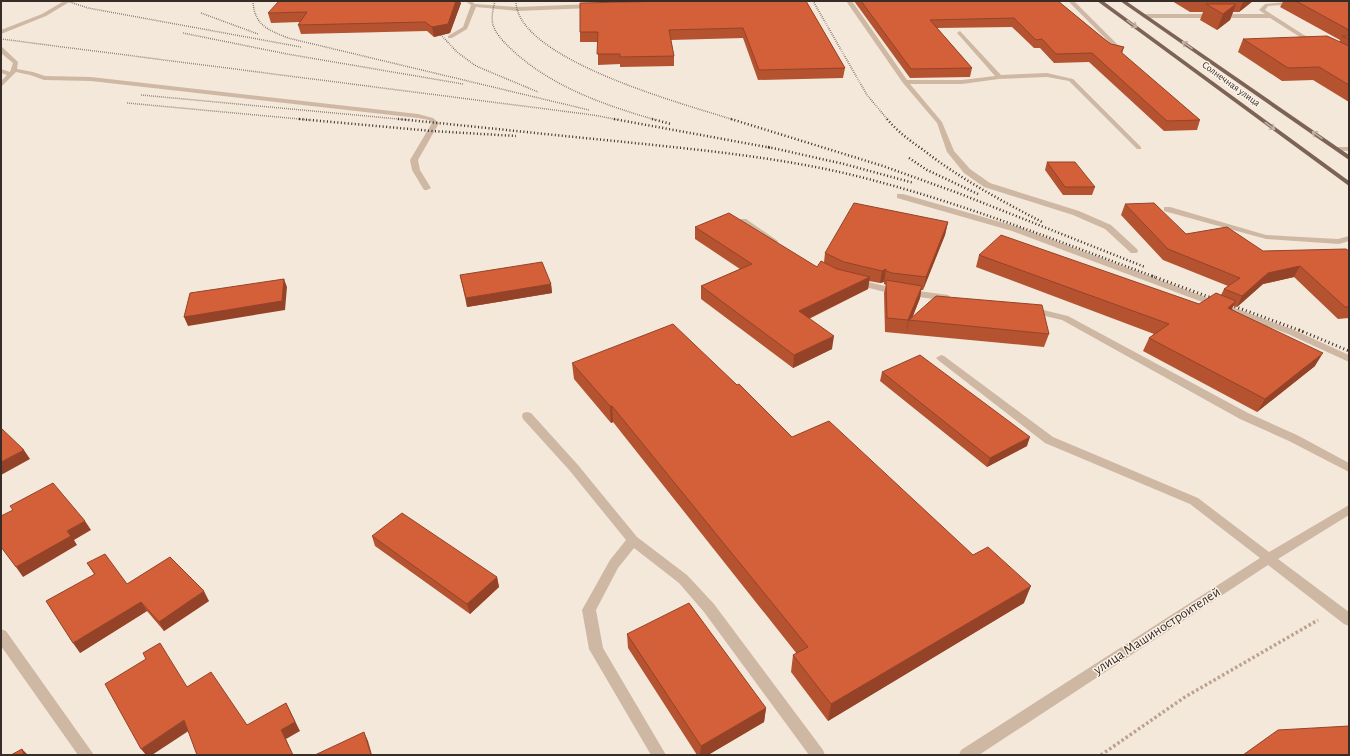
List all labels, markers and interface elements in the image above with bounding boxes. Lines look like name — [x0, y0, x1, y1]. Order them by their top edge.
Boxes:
one-way arrow — [1126, 20, 1137, 28]
one-way arrow — [1182, 41, 1193, 49]
street label: Солнечная улица — [1200, 60, 1262, 109]
one-way arrow — [1265, 122, 1276, 130]
one-way arrow — [1312, 131, 1323, 139]
street label: улица Машиностроителей — [1090, 585, 1223, 678]

